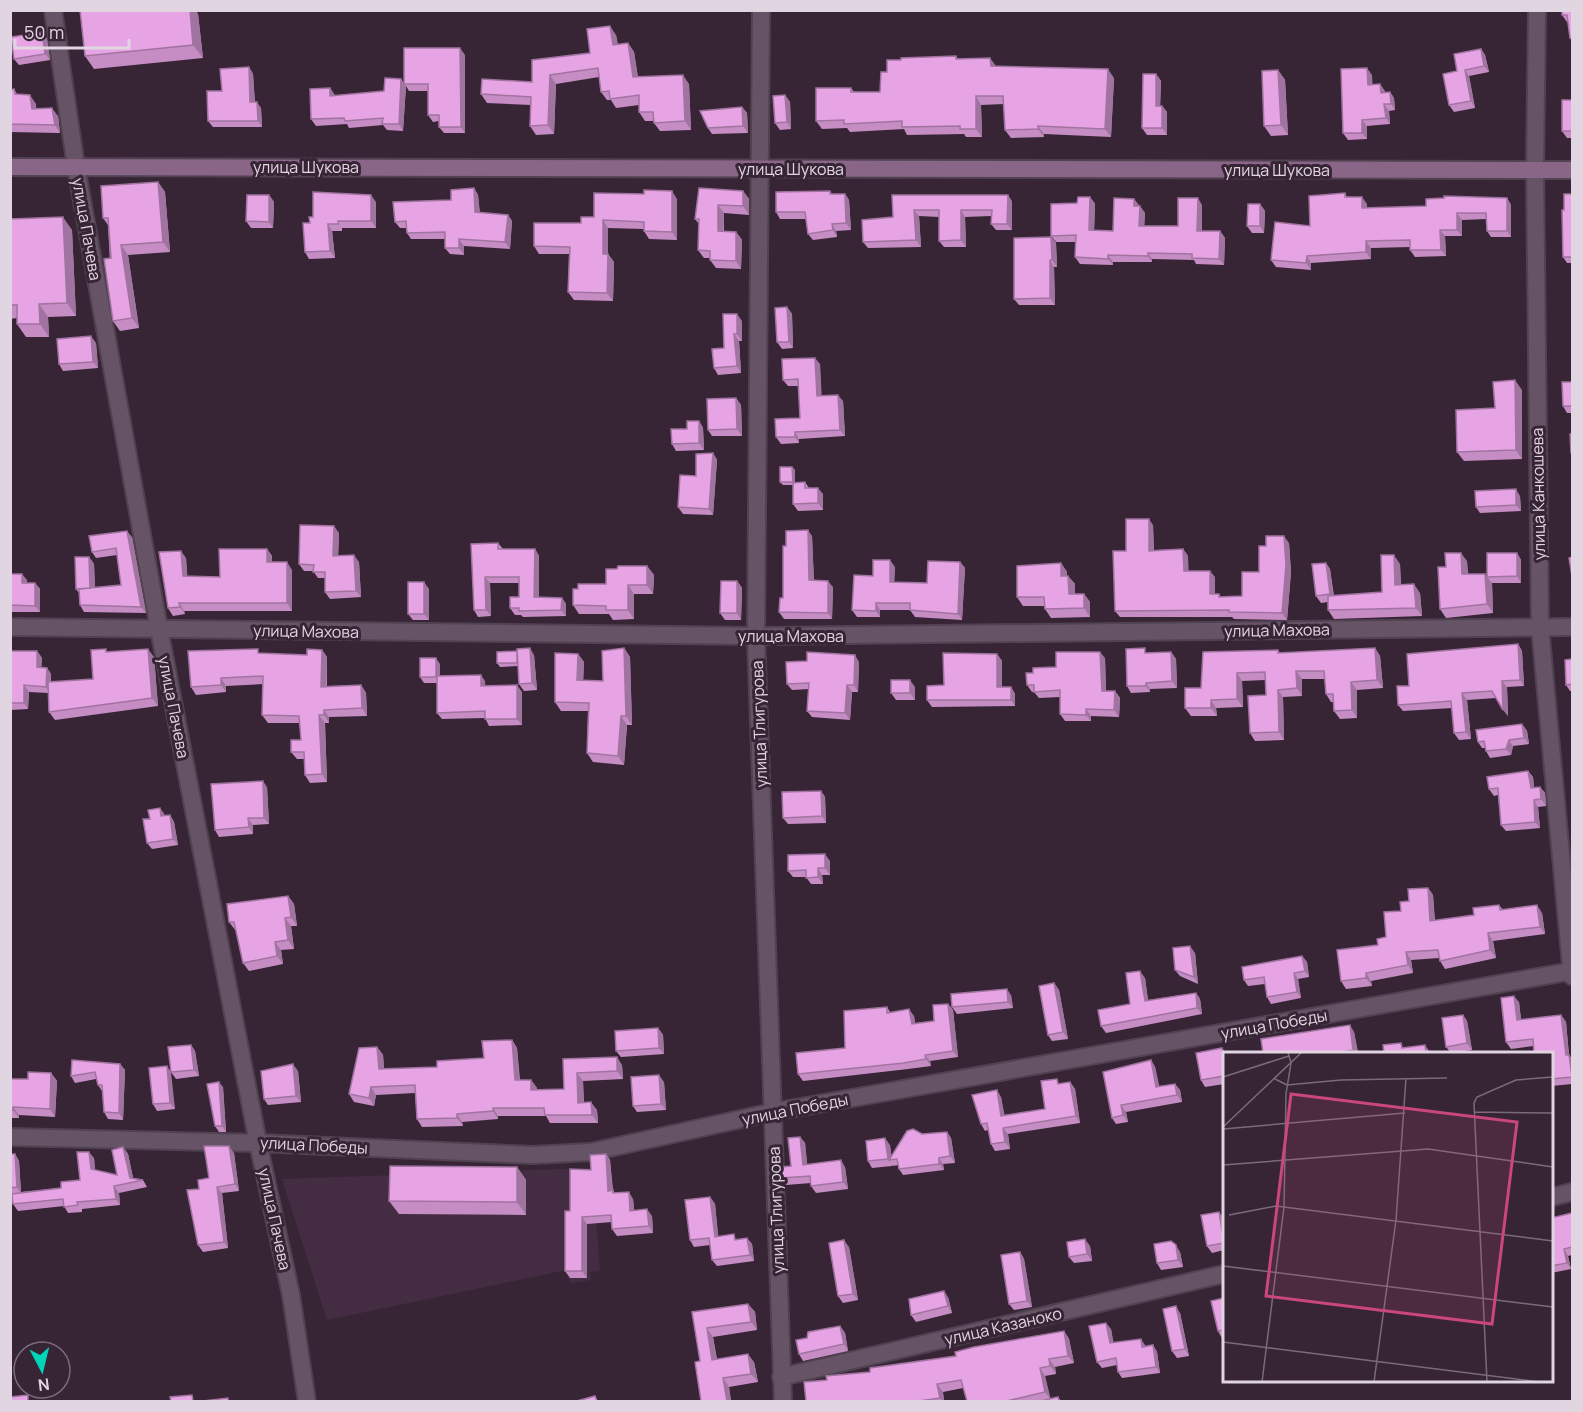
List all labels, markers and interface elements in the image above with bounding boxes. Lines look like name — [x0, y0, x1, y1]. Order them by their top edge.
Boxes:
scale bar — [15, 12, 129, 50]
text: 50 m — [24, 20, 64, 44]
street label: улица Шукова — [253, 156, 359, 178]
street label: улица Шукова — [738, 158, 844, 180]
street label: улица Шукова — [1224, 159, 1330, 181]
street label: улица Пачева — [67, 176, 107, 282]
street label: улица Канкошева — [1526, 428, 1550, 560]
street label: улица Махова — [1224, 618, 1330, 642]
street label: улица Махова — [253, 619, 359, 643]
street label: улица Махова — [738, 625, 844, 647]
street label: улица Пачева — [153, 654, 195, 760]
street label: улица Тлигурова — [746, 660, 772, 788]
street label: улица Победы — [1219, 1004, 1329, 1044]
inset map — [1223, 1052, 1553, 1382]
street label: улица Победы — [740, 1088, 850, 1130]
street label: улица Победы — [260, 1131, 368, 1159]
street label: улица Тлигурова — [763, 1146, 789, 1274]
street label: улица Пачева — [253, 1166, 297, 1272]
street label: улица Казаноко — [942, 1302, 1064, 1350]
north arrow — [12, 1340, 72, 1400]
text: N — [37, 1373, 51, 1397]

